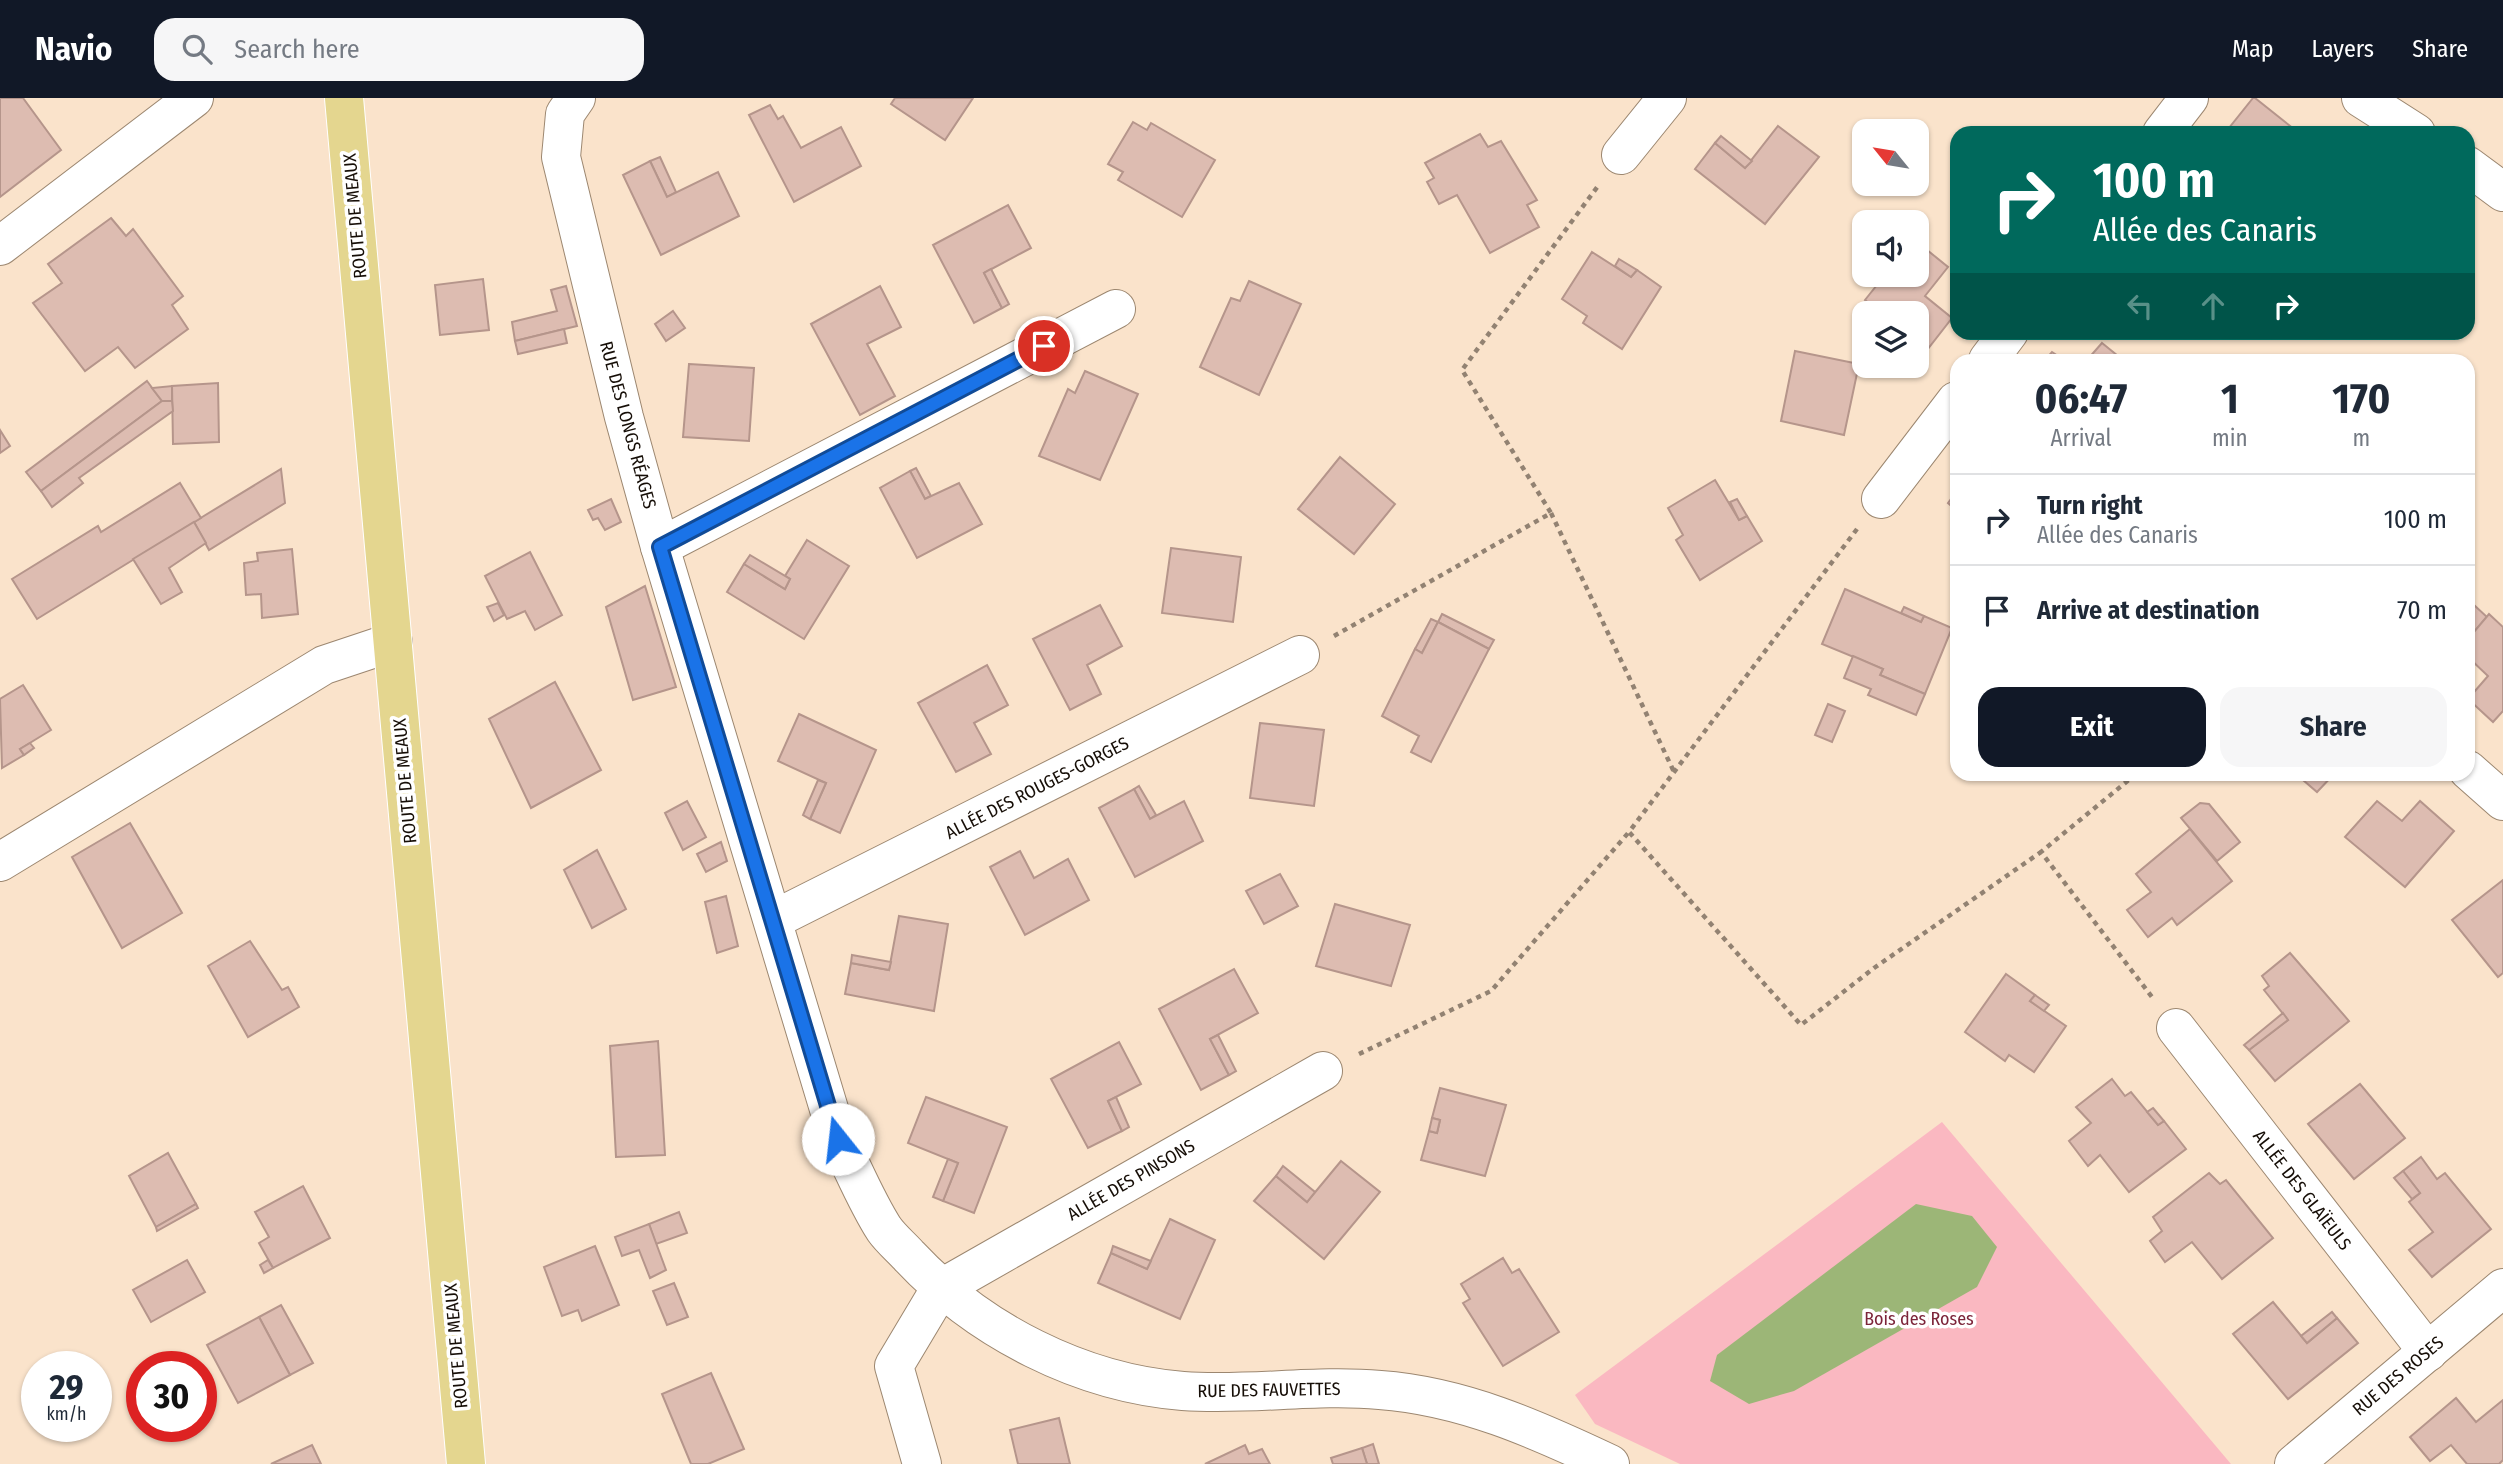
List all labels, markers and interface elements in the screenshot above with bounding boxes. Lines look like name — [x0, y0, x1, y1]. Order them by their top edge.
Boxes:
search box — [154, 18, 644, 81]
text: Navio — [35, 29, 112, 69]
icon: search — [178, 30, 216, 68]
text: Search here — [234, 34, 360, 65]
text: Map — [2232, 35, 2274, 63]
text: Layers — [2312, 35, 2374, 63]
text: Share — [2412, 35, 2468, 63]
north arrow — [1852, 119, 1928, 196]
map controls — [1852, 119, 1929, 378]
text: 100 m — [2093, 151, 2215, 210]
street label: ROUTE DE MEAUX — [339, 152, 371, 279]
icon: right — [1978, 154, 2069, 245]
button: sound — [1852, 210, 1929, 287]
text: Allée des Canaris — [2093, 211, 2317, 249]
icon: left — [2121, 287, 2159, 325]
icon: ahead — [2194, 287, 2232, 325]
icon: right — [2267, 287, 2305, 325]
button: layers — [1852, 301, 1929, 378]
pin — [1014, 316, 1074, 376]
icon: arrive — [1025, 327, 1063, 365]
street label: RUE DES LONGS RÉAGES — [595, 338, 662, 511]
text: 06:47 — [2035, 374, 2127, 424]
text: 1 — [2221, 374, 2239, 424]
text: 170 — [2332, 374, 2390, 424]
text: Arrival — [2051, 424, 2112, 452]
text: min — [2212, 424, 2248, 452]
text: m — [2352, 424, 2370, 452]
text: Turn right — [2037, 490, 2143, 521]
icon: right — [1978, 501, 2016, 539]
text: 100 m — [2384, 504, 2447, 535]
text: Allée des Canaris — [2037, 521, 2198, 549]
icon: arrive — [1978, 592, 2016, 630]
text: Arrive at destination — [2037, 595, 2260, 626]
text: 70 m — [2397, 595, 2447, 626]
button: Exit — [1978, 687, 2206, 767]
button: Share — [2220, 687, 2447, 767]
street label: ROUTE DE MEAUX — [389, 717, 421, 844]
street label: ALLÉE DES ROUGES-GORGES — [941, 731, 1132, 844]
position arrow — [801, 1102, 875, 1176]
street label: ALLÉE DES GLAÏEULS — [2248, 1125, 2357, 1255]
street label: ALLÉE DES PINSONS — [1063, 1134, 1199, 1225]
street label: ROUTE DE MEAUX — [440, 1282, 472, 1409]
park label: Bois des Roses — [1864, 1308, 1974, 1330]
street label: RUE DES ROSES — [2348, 1332, 2448, 1420]
speed limit sign: 30 — [126, 1351, 217, 1442]
text: 29 — [49, 1366, 84, 1408]
street label: RUE DES FAUVETTES — [1197, 1378, 1341, 1402]
text: km/h — [46, 1403, 87, 1425]

